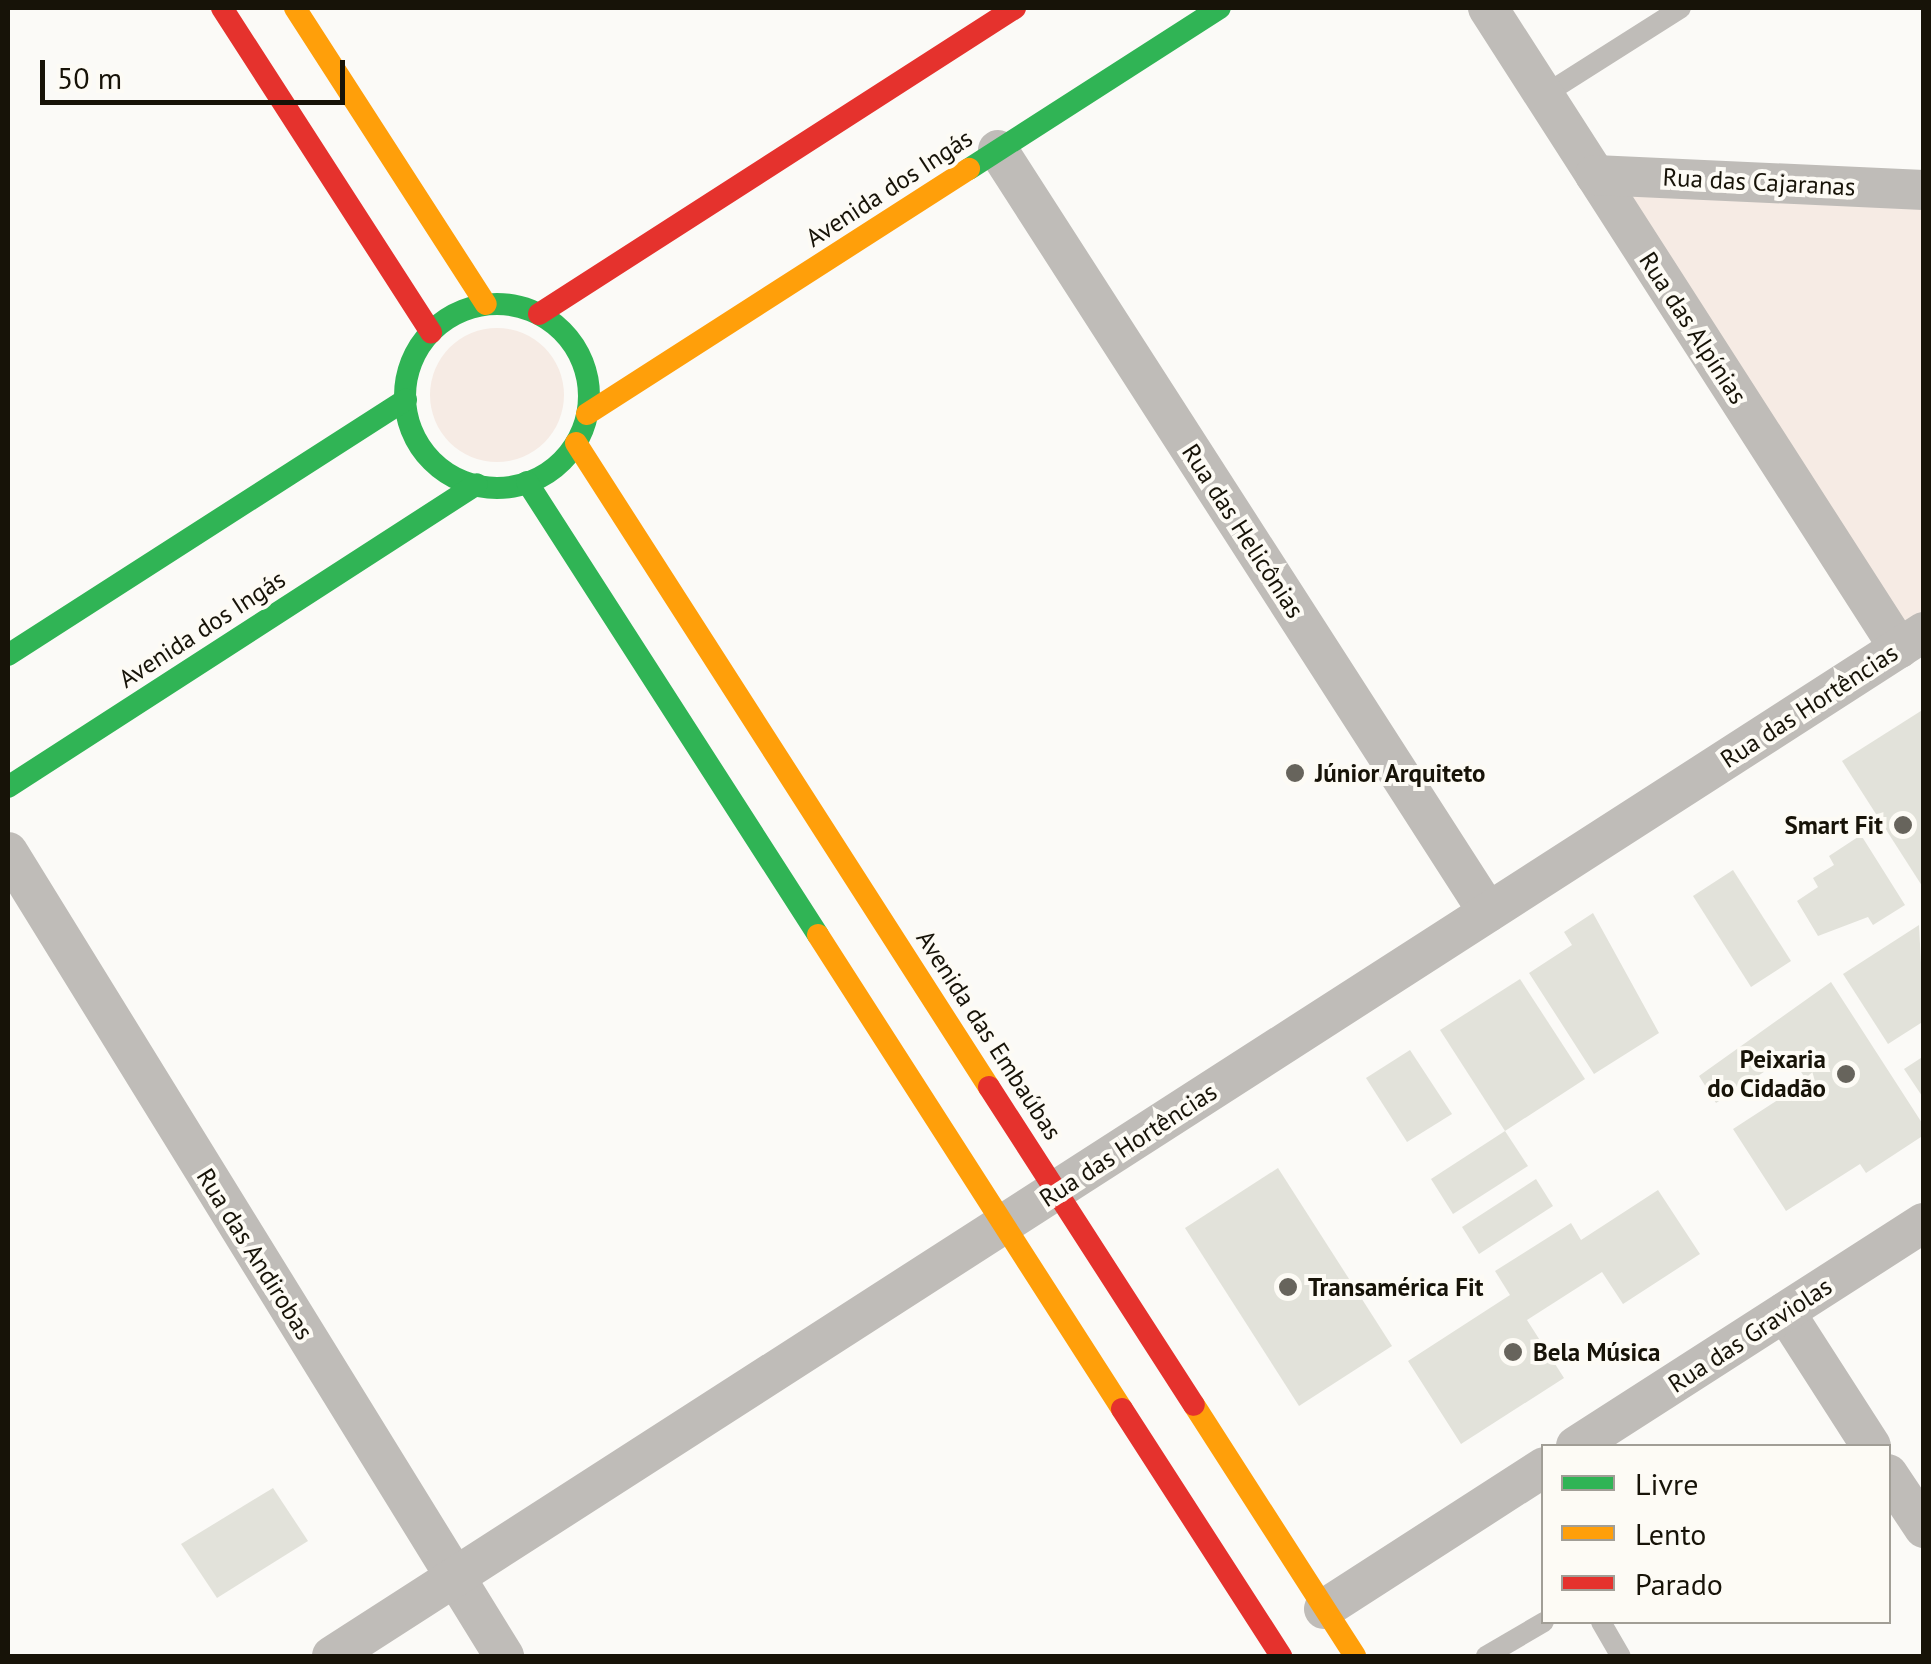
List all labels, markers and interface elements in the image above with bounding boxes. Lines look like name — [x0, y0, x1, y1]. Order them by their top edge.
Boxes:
scale bar — [45, 40, 350, 102]
text: 50 m — [57, 58, 122, 97]
street label: Avenida dos Ingás — [800, 123, 978, 253]
street label: Rua das Cajaranas — [1662, 162, 1856, 202]
street label: Rua das Alpínias — [1633, 246, 1753, 410]
street label: Rua das Helicônias — [1176, 438, 1310, 624]
street label: Avenida dos Ingás — [113, 564, 291, 694]
street label: Rua das Hortências — [1715, 638, 1903, 774]
place label: Júnior Arquiteto — [1315, 758, 1486, 788]
marker: Júnior Arquiteto — [1284, 762, 1306, 784]
place label: Smart Fit — [1785, 810, 1883, 840]
marker: Smart Fit — [1892, 814, 1914, 836]
street label: Avenida das Embaúbas — [910, 925, 1068, 1145]
place label: Peixaria do Cidadão — [1707, 1045, 1826, 1104]
marker: Peixaria do Cidadão — [1835, 1063, 1857, 1085]
street label: Rua das Hortências — [1034, 1077, 1222, 1213]
street label: Rua das Andirobas — [190, 1163, 320, 1345]
street label: Rua das Graviolas — [1663, 1271, 1837, 1399]
place label: Transamérica Fit — [1308, 1272, 1483, 1302]
marker: Transamérica Fit — [1277, 1276, 1299, 1298]
place label: Bela Música — [1533, 1337, 1660, 1367]
marker: Bela Música — [1502, 1341, 1524, 1363]
legend — [1541, 1444, 1891, 1624]
text: Livre — [1635, 1464, 1698, 1503]
text: Lento — [1635, 1514, 1706, 1553]
text: Parado — [1635, 1564, 1723, 1603]

